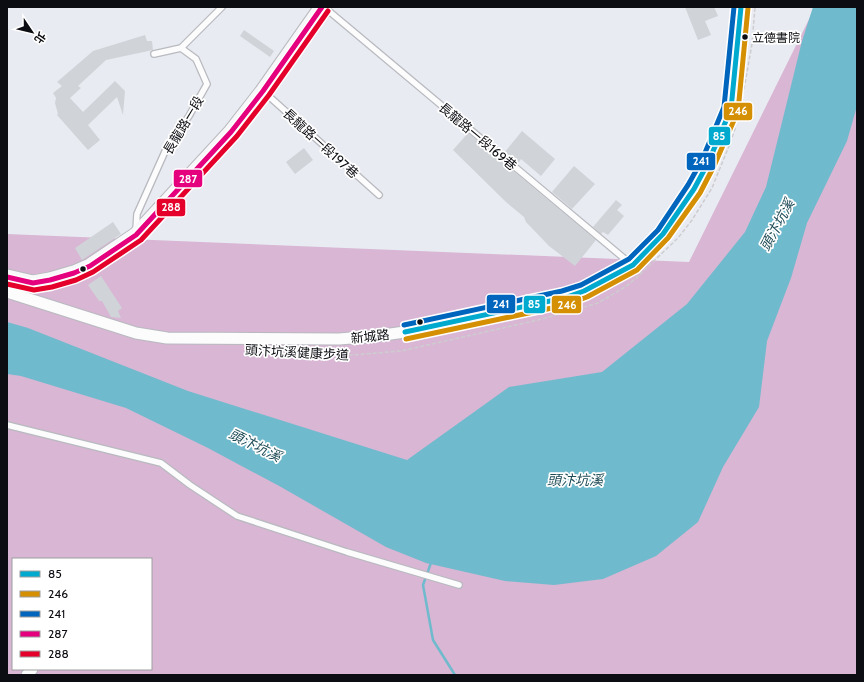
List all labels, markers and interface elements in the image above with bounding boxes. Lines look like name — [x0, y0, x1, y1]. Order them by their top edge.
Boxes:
north arrow — [12, 12, 52, 52]
text: 北 — [31, 29, 49, 46]
place label: 立德書院 — [752, 30, 800, 45]
marker: 立德書院 — [740, 32, 750, 42]
street label: 長龍路一段 — [159, 93, 207, 157]
street label: 長龍路一段169巷 — [436, 99, 520, 173]
line badge: 246 — [723, 102, 753, 121]
text: 246 — [729, 104, 747, 118]
street label: 長龍路一段197巷 — [280, 105, 362, 181]
line badge: 85 — [708, 126, 731, 146]
text: 85 — [713, 129, 725, 143]
line badge: 241 — [686, 152, 716, 171]
text: 241 — [693, 154, 709, 168]
line badge: 287 — [173, 169, 203, 188]
text: 287 — [179, 172, 197, 186]
water label: 頭汴坑溪 — [756, 194, 799, 254]
line badge: 288 — [156, 198, 186, 217]
text: 288 — [161, 200, 181, 214]
unlabelled marker — [78, 264, 88, 274]
line badge: 241 — [486, 294, 516, 314]
line badge: 85 — [523, 295, 546, 314]
line badge: 246 — [551, 295, 582, 314]
text: 241 — [493, 297, 509, 311]
text: 85 — [528, 297, 540, 311]
text: 246 — [558, 298, 576, 312]
unlabelled marker — [415, 317, 425, 327]
street label: 新城路 — [350, 326, 390, 346]
street label: 頭汴坑溪健康步道 — [245, 341, 349, 363]
water label: 頭汴坑溪 — [226, 425, 286, 466]
water label: 頭汴坑溪 — [547, 471, 605, 489]
legend — [12, 558, 152, 670]
text: 85 — [48, 566, 62, 581]
text: 246 — [48, 586, 68, 601]
text: 241 — [48, 606, 65, 621]
text: 287 — [48, 626, 68, 641]
text: 288 — [48, 646, 69, 661]

